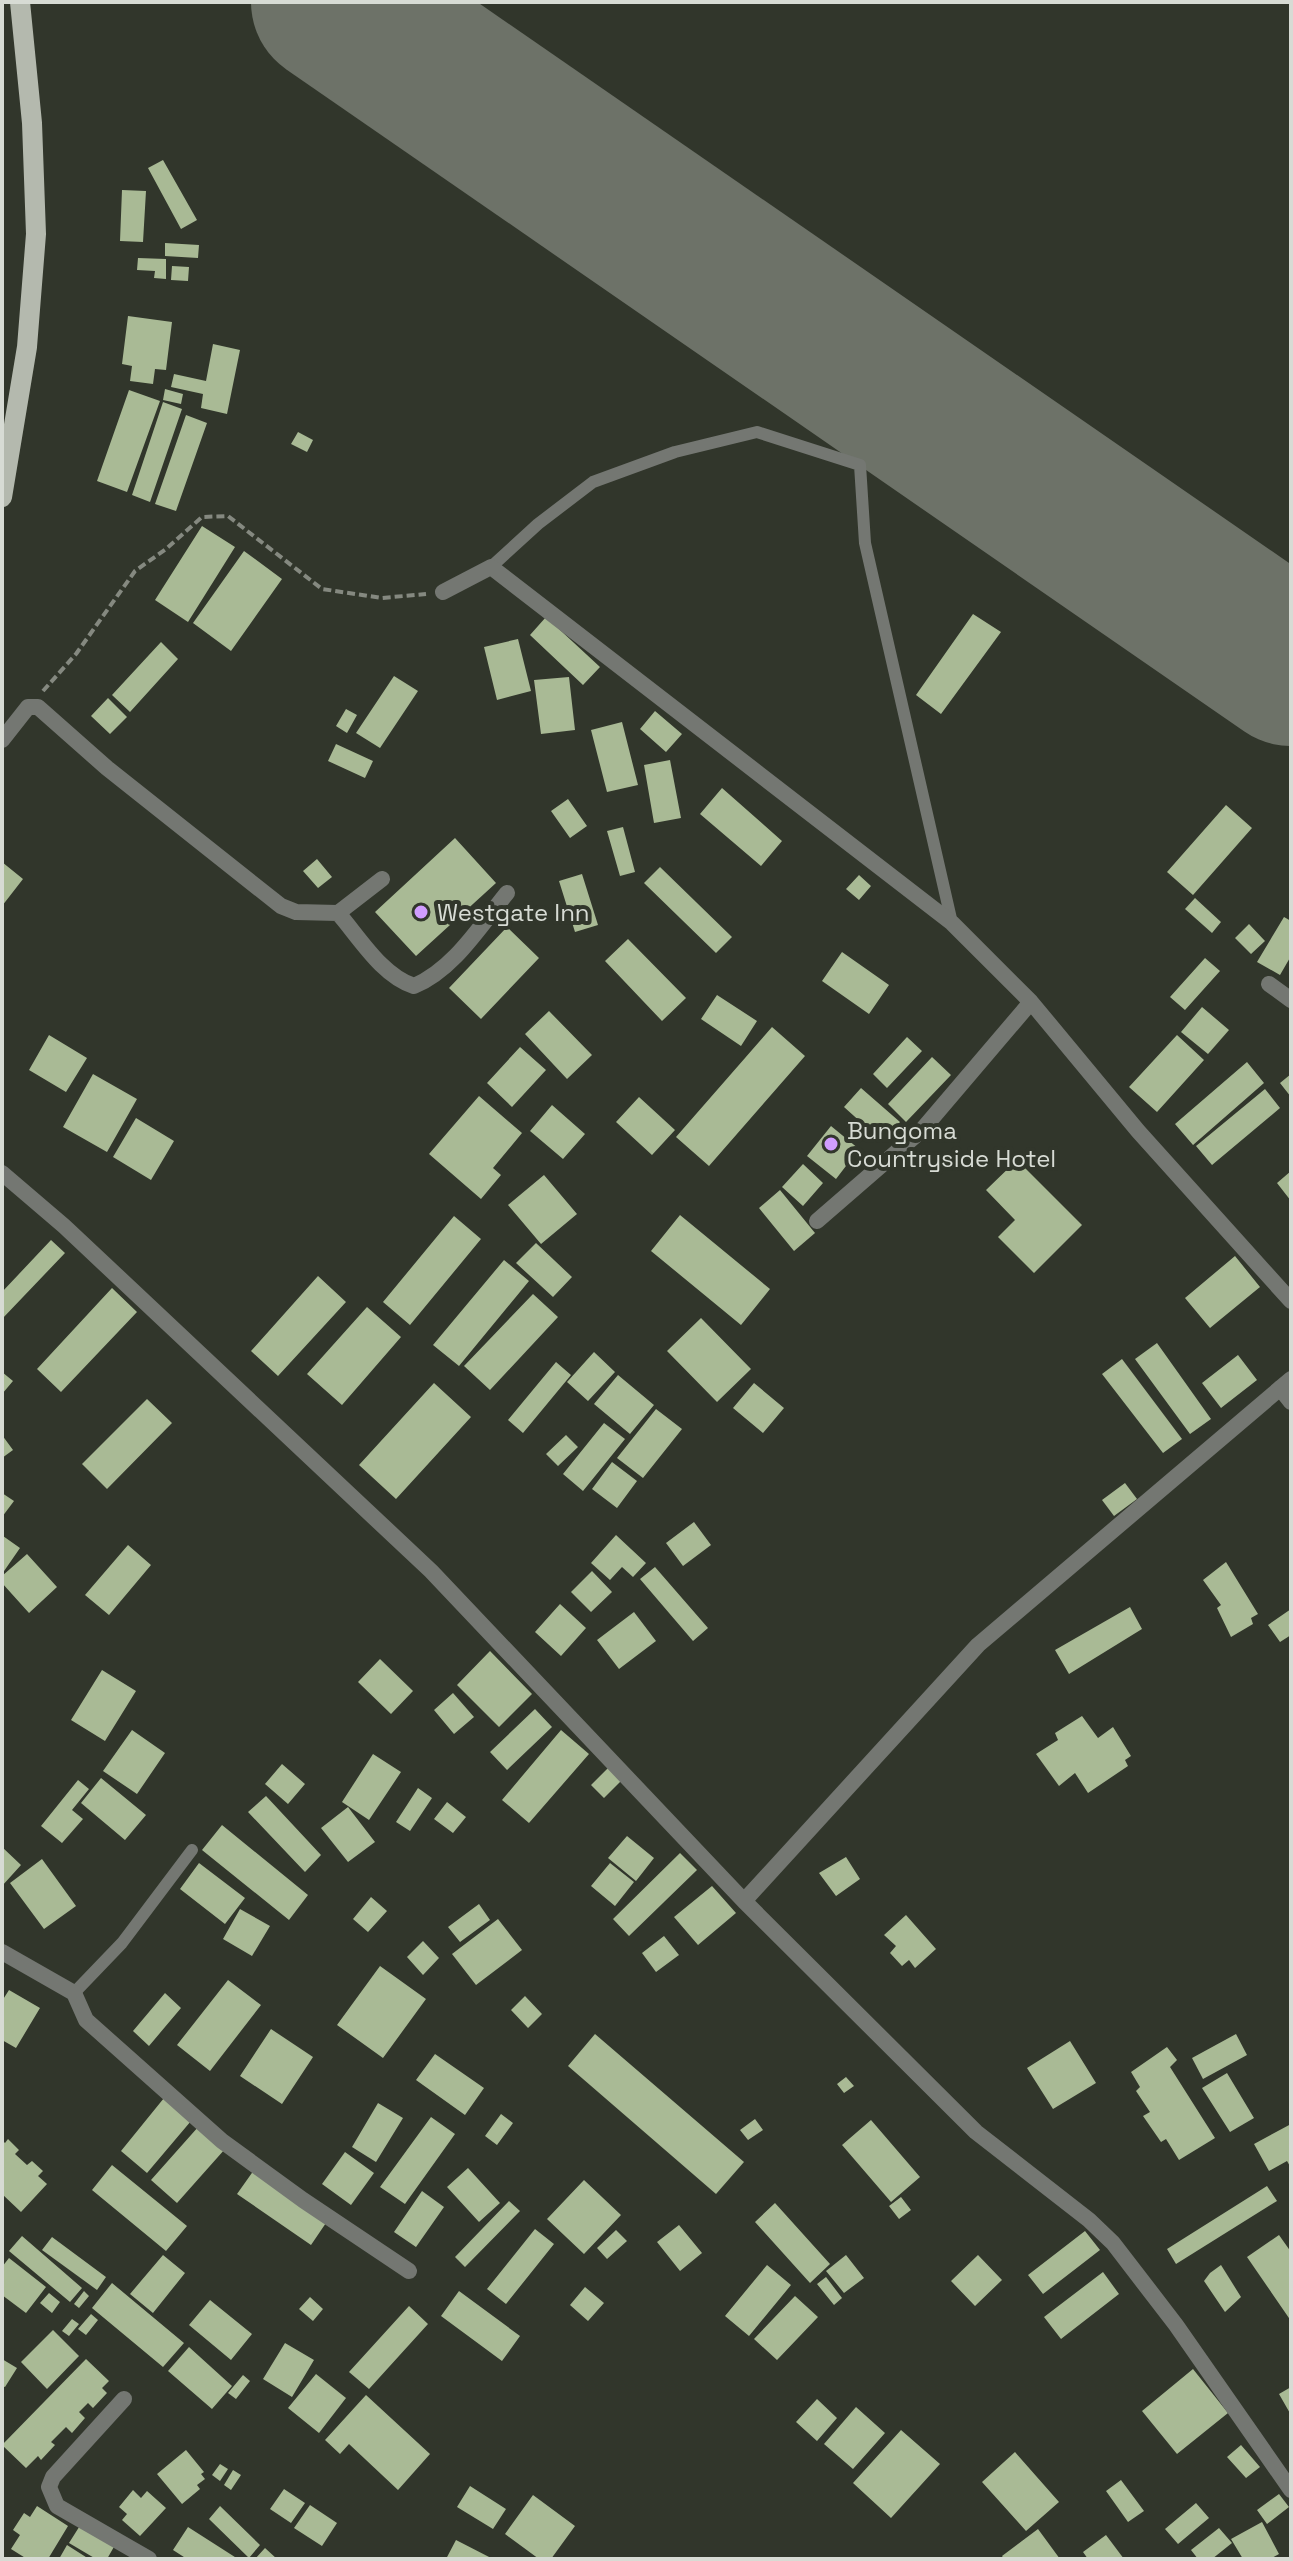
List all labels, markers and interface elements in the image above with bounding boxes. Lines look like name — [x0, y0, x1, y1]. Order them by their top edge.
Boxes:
place label: Westgate Inn — [437, 897, 590, 928]
marker: Westgate Inn — [412, 903, 430, 921]
place label: Bungoma Countryside Hotel — [847, 1115, 1056, 1174]
marker: Bungoma Countryside Hotel — [822, 1135, 840, 1153]

